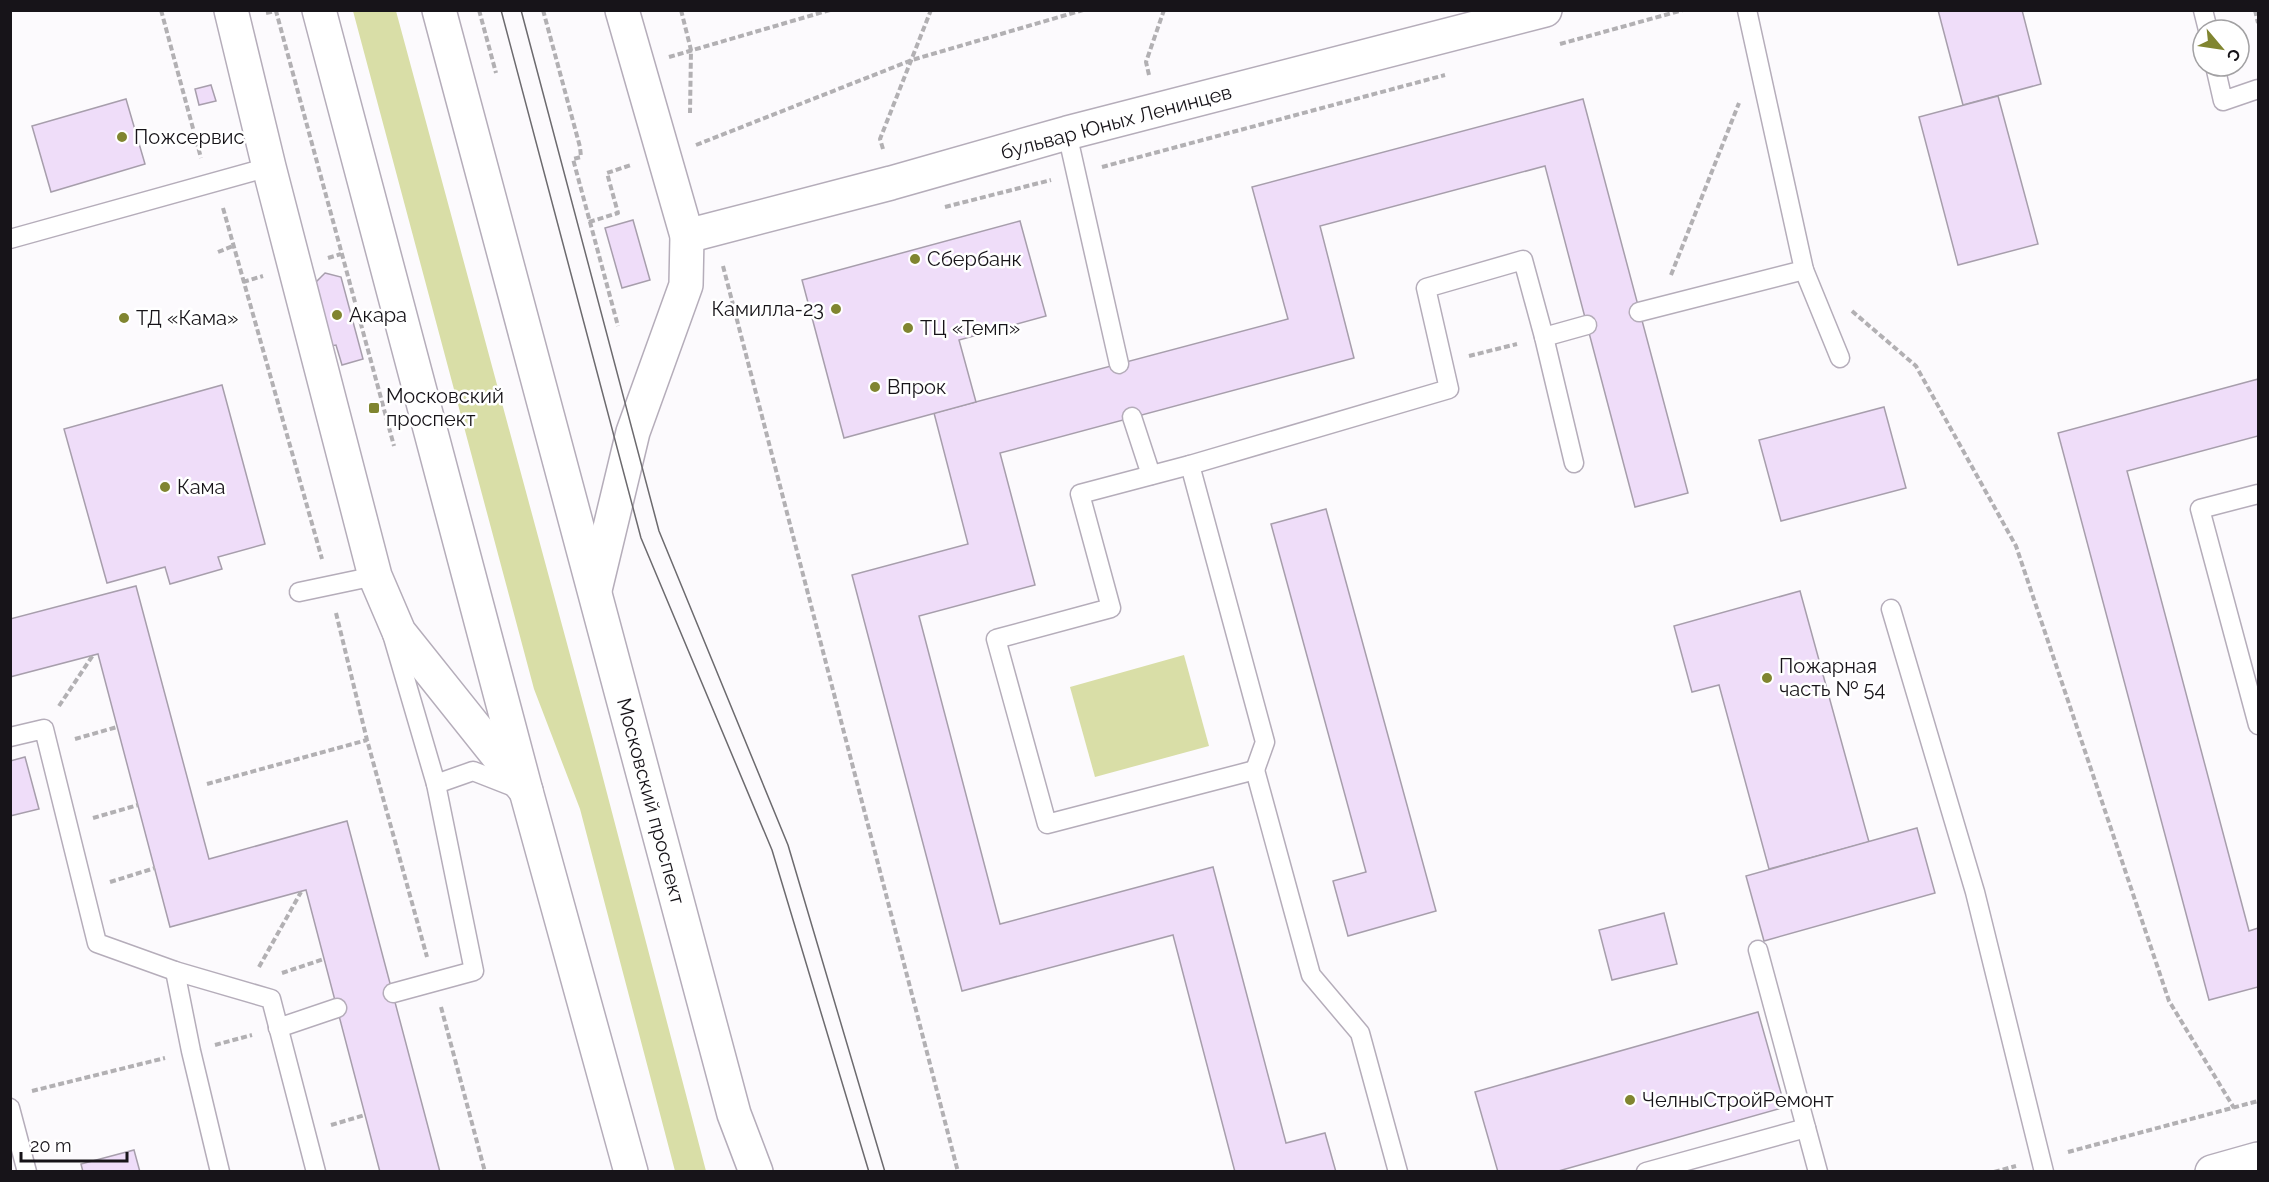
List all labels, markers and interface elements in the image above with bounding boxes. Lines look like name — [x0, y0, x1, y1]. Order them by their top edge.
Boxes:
north arrow — [2191, 18, 2251, 78]
text: С — [2223, 46, 2245, 64]
street label: бульвар Юных Ленинцев — [998, 80, 1234, 164]
place label: Пожсервис — [134, 125, 244, 149]
marker: Пожсервис — [115, 130, 129, 144]
place label: Сбербанк — [927, 247, 1022, 271]
marker: Сбербанк — [908, 252, 922, 266]
place label: Камилла-23 — [711, 297, 824, 321]
marker: Камилла-23 — [829, 302, 843, 316]
place label: Акара — [349, 303, 407, 327]
place label: ТД «Кама» — [136, 306, 238, 330]
marker: Акара — [330, 308, 344, 322]
marker: ТД «Кама» — [117, 311, 131, 325]
place label: ТЦ «Темп» — [920, 316, 1020, 340]
marker: ТЦ «Темп» — [901, 321, 915, 335]
place label: Впрок — [887, 375, 946, 399]
marker: Впрок — [868, 380, 882, 394]
place label: Московский проспект — [386, 384, 504, 431]
marker: Московский проспект — [367, 401, 381, 415]
place label: Кама — [177, 475, 226, 499]
marker: Кама — [158, 480, 172, 494]
place label: Пожарная часть № 54 — [1779, 654, 1885, 701]
marker: Пожарная часть № 54 — [1760, 671, 1774, 685]
street label: Московский проспект — [612, 695, 690, 907]
place label: ЧелныСтройРемонт — [1642, 1088, 1834, 1112]
marker: ЧелныСтройРемонт — [1623, 1093, 1637, 1107]
scale bar — [21, 1125, 128, 1163]
text: 20 m — [30, 1135, 72, 1156]

